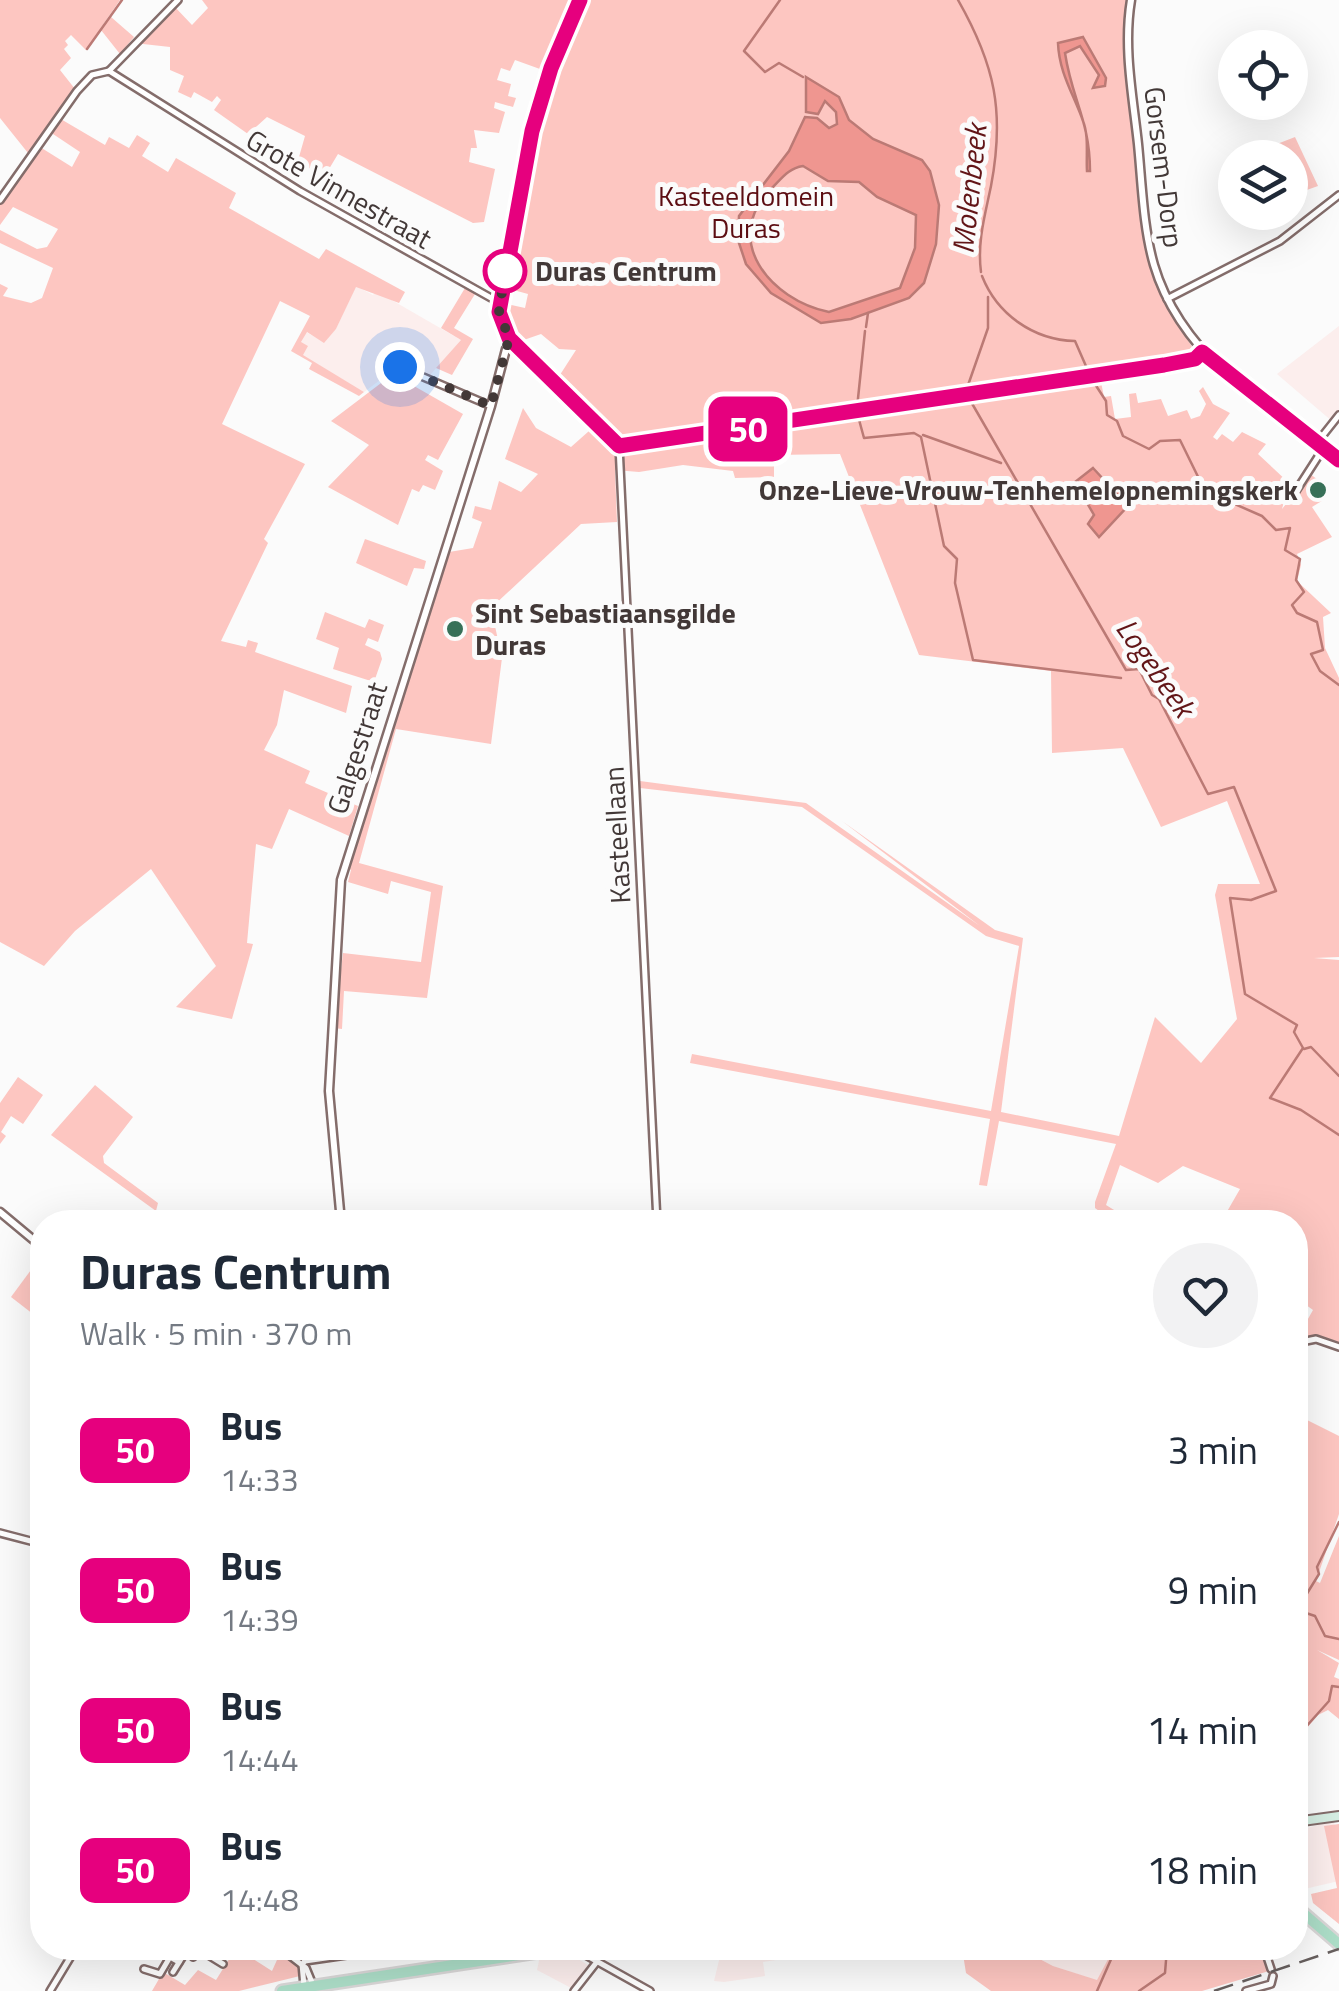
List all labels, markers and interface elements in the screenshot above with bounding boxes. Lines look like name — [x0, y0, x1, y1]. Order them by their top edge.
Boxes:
map controls — [1218, 30, 1308, 230]
button: locate — [1218, 30, 1308, 120]
street label: Gorsem-Dorp — [1133, 84, 1196, 250]
street label: Grote Vinnestraat — [238, 118, 440, 259]
water label: Molenbeek — [939, 119, 999, 256]
button: layers — [1218, 140, 1308, 230]
park label: Kasteeldomein Duras — [658, 174, 834, 249]
place label: Duras Centrum — [535, 249, 717, 292]
marker: Duras Centrum — [484, 250, 526, 292]
your location — [375, 342, 425, 392]
line badge: 50 — [703, 396, 793, 462]
text: 50 — [728, 402, 768, 456]
place label: Onze-Lieve-Vrouw-Tenhemelopnemingskerk — [759, 468, 1299, 511]
marker: Onze-Lieve-Vrouw-Tenhemelopnemingskerk — [1307, 479, 1329, 501]
place label: Sint Sebastiaansgilde Duras — [475, 591, 736, 666]
water label: Logebeek — [1105, 609, 1209, 729]
marker: Sint Sebastiaansgilde Duras — [444, 618, 466, 640]
street label: Galgestraat — [315, 676, 398, 819]
street label: Kasteellaan — [591, 765, 642, 905]
text: Duras Centrum — [80, 1235, 392, 1308]
button: heart — [1153, 1243, 1258, 1348]
text: Walk · 5 min · 370 m — [80, 1309, 352, 1357]
text: Bus — [220, 1397, 282, 1455]
text: 3 min — [1168, 1421, 1258, 1479]
text: 50 — [115, 1423, 155, 1477]
text: 14:33 — [220, 1455, 299, 1503]
text: Bus — [220, 1537, 282, 1595]
text: 9 min — [1168, 1561, 1258, 1619]
text: 50 — [115, 1563, 155, 1617]
text: 14:39 — [220, 1595, 299, 1643]
text: Bus — [220, 1677, 282, 1735]
text: 14 min — [1147, 1701, 1258, 1759]
text: 50 — [115, 1703, 155, 1757]
text: 14:44 — [220, 1735, 299, 1783]
text: Bus — [220, 1817, 282, 1875]
text: 18 min — [1147, 1841, 1258, 1899]
text: 50 — [115, 1843, 155, 1897]
text: 14:48 — [220, 1875, 299, 1923]

